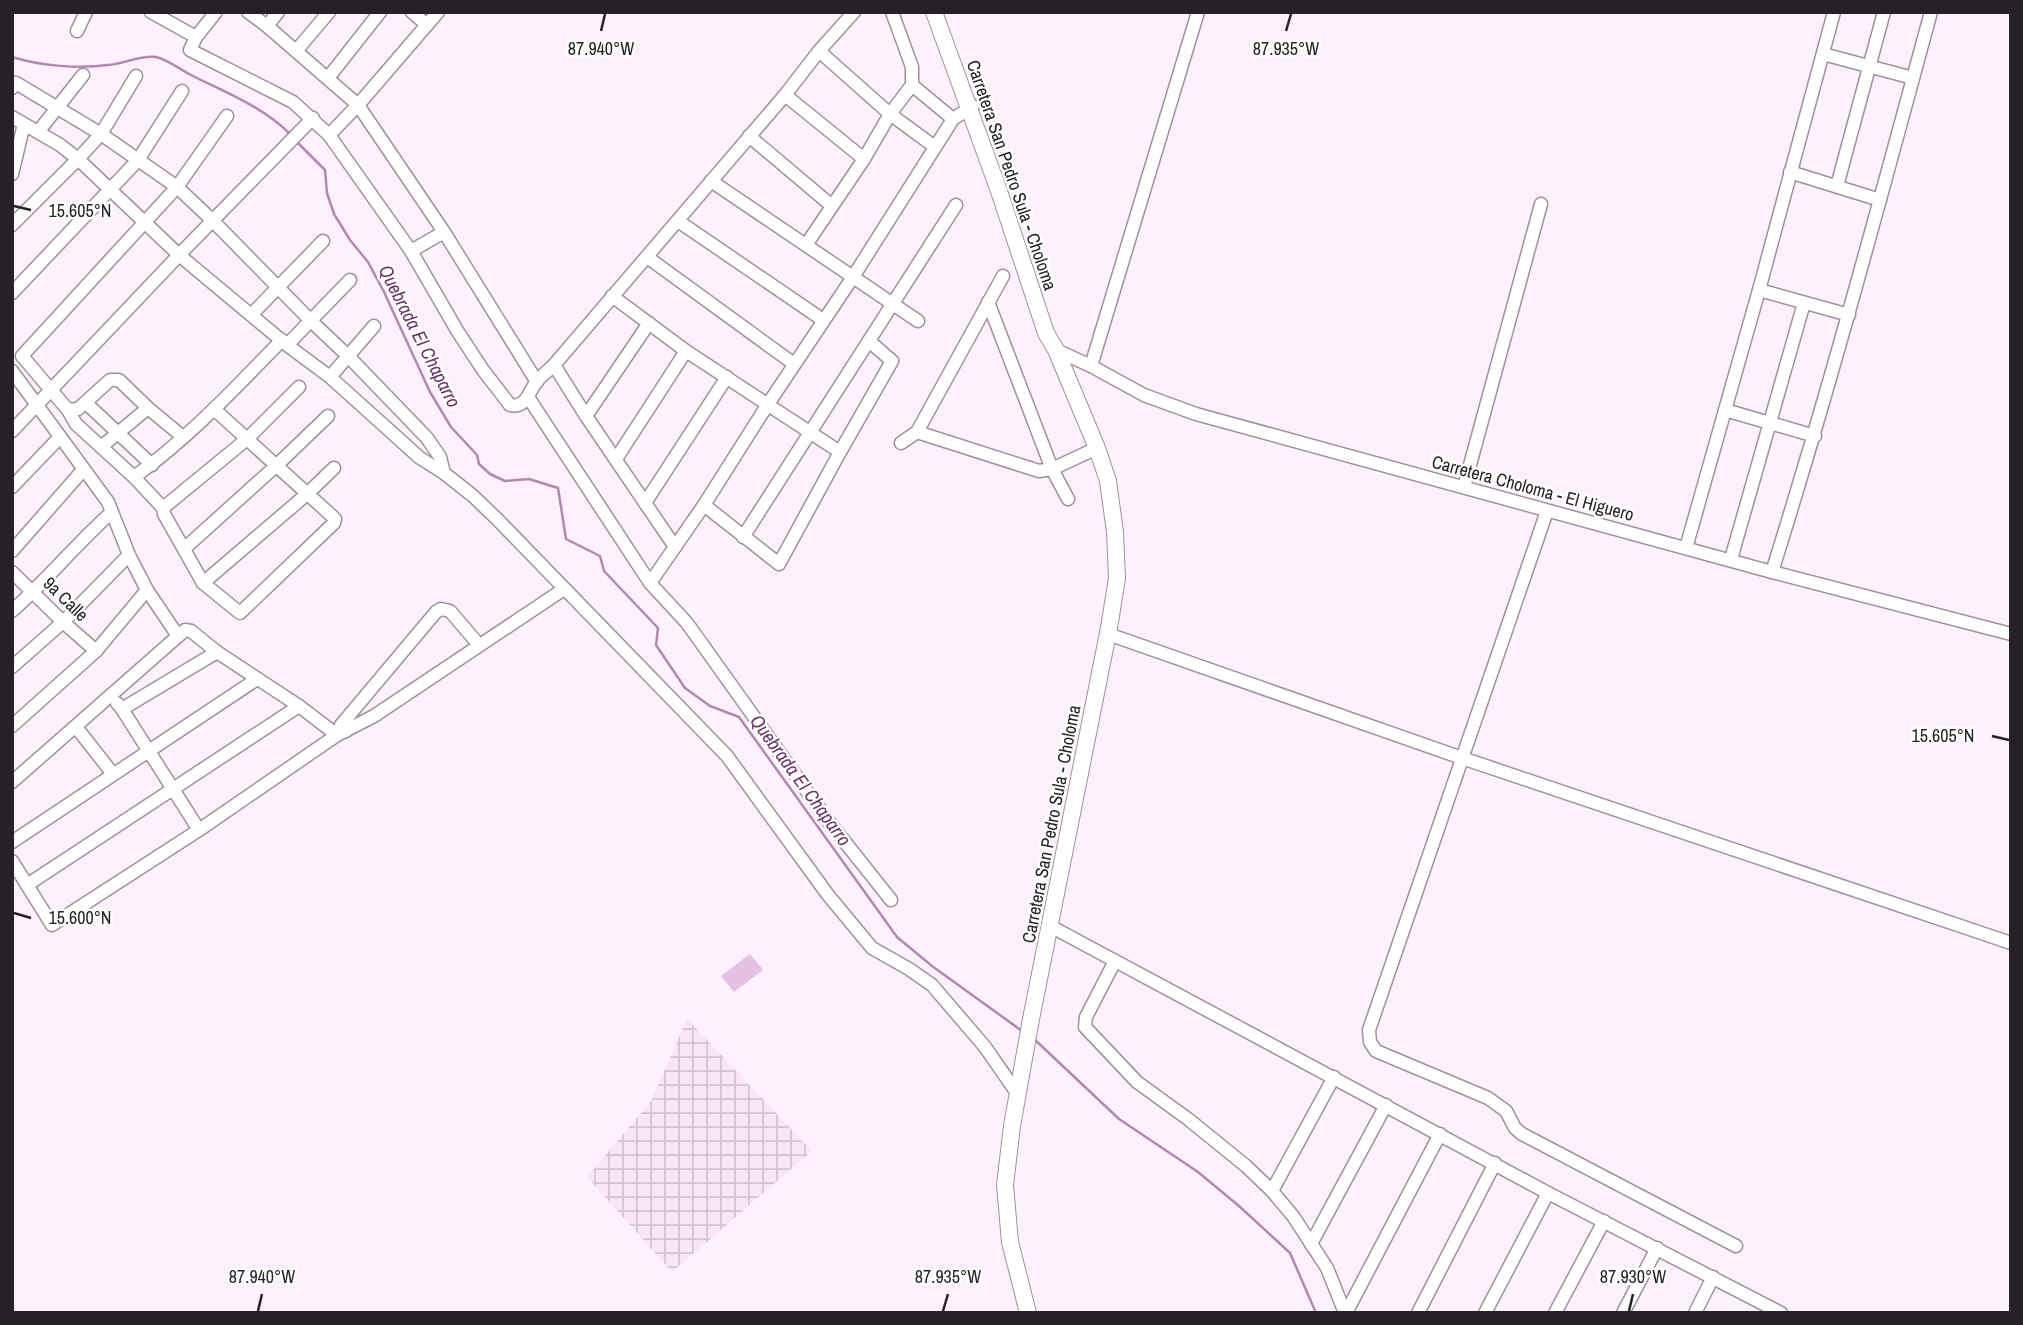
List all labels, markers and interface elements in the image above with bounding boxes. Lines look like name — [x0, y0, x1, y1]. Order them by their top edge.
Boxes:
text: 87.940°W — [568, 36, 634, 61]
text: 87.935°W — [1253, 36, 1319, 61]
street label: Carretera San Pedro Sula - Choloma — [961, 57, 1063, 293]
text: 15.605°N — [49, 198, 112, 223]
water label: Quebrada El Chaparro — [373, 260, 467, 412]
street label: Carretera Choloma - El Higuero — [1429, 449, 1637, 527]
street label: 9a Calle — [38, 571, 94, 627]
street label: Carretera San Pedro Sula - Choloma — [1016, 703, 1086, 945]
water label: Quebrada El Chaparro — [744, 709, 858, 851]
text: 15.605°N — [1912, 723, 1975, 748]
text: 15.600°N — [49, 905, 112, 930]
text: 87.940°W — [229, 1264, 295, 1289]
text: 87.935°W — [915, 1264, 981, 1289]
text: 87.930°W — [1600, 1264, 1666, 1289]

